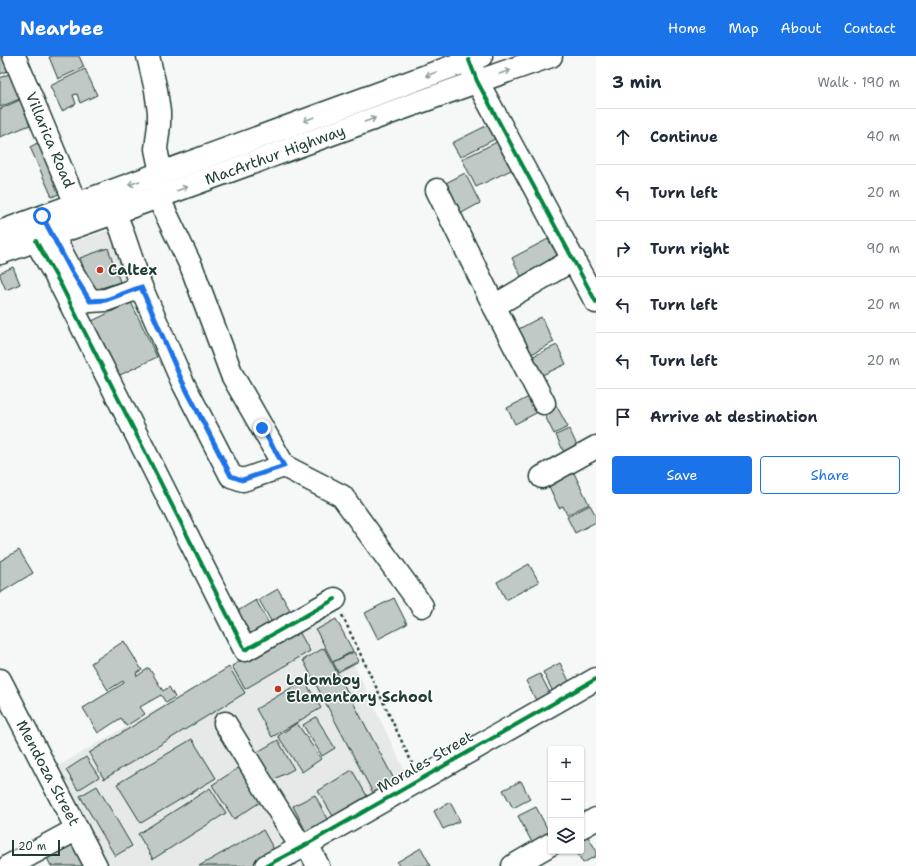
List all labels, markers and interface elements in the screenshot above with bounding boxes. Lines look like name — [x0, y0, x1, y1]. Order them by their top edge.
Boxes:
text: Nearbee — [20, 16, 104, 41]
text: Home — [668, 19, 707, 37]
text: Map — [729, 19, 759, 37]
text: About — [781, 19, 822, 37]
text: Contact — [844, 19, 896, 37]
one-way arrow — [499, 67, 511, 75]
one-way arrow — [424, 71, 437, 78]
text: 3 min — [612, 71, 662, 93]
text: Walk · 190 m — [818, 74, 900, 91]
street label: Villarica Road — [21, 89, 79, 191]
one-way arrow — [303, 115, 315, 123]
one-way arrow — [363, 116, 375, 124]
street label: MacArthur Highway — [202, 120, 348, 190]
icon: ahead — [612, 126, 634, 148]
text: Continue — [650, 127, 718, 147]
text: 40 m — [866, 128, 900, 145]
one-way arrow — [128, 179, 140, 187]
icon: left — [612, 182, 634, 204]
text: Turn left — [650, 183, 718, 203]
one-way arrow — [175, 184, 187, 192]
text: 20 m — [867, 184, 900, 201]
route start — [33, 207, 51, 225]
icon: right — [612, 238, 634, 260]
text: Turn right — [650, 239, 730, 259]
text: 90 m — [866, 240, 900, 257]
place label: Caltex — [108, 260, 157, 280]
marker: Caltex — [95, 265, 105, 275]
icon: left — [612, 294, 634, 316]
text: Turn left — [650, 295, 718, 315]
text: 20 m — [867, 296, 900, 313]
icon: left — [612, 350, 634, 372]
text: Turn left — [650, 351, 718, 371]
text: 20 m — [867, 352, 900, 369]
icon: arrive — [612, 406, 634, 428]
text: Arrive at destination — [650, 407, 818, 427]
route end — [253, 419, 271, 437]
button: Save — [612, 456, 752, 494]
button: Share — [760, 456, 900, 494]
place label: Lolomboy Elementary School — [286, 670, 433, 707]
marker: Lolomboy Elementary School — [273, 684, 283, 694]
street label: Mendoza Street — [12, 717, 84, 829]
street label: Morales Street — [373, 726, 477, 798]
map controls — [548, 746, 584, 854]
button: + — [548, 746, 584, 782]
button: − — [548, 782, 584, 818]
button: layers — [548, 818, 584, 854]
scale bar — [12, 838, 60, 857]
text: 20 m — [18, 839, 46, 854]

